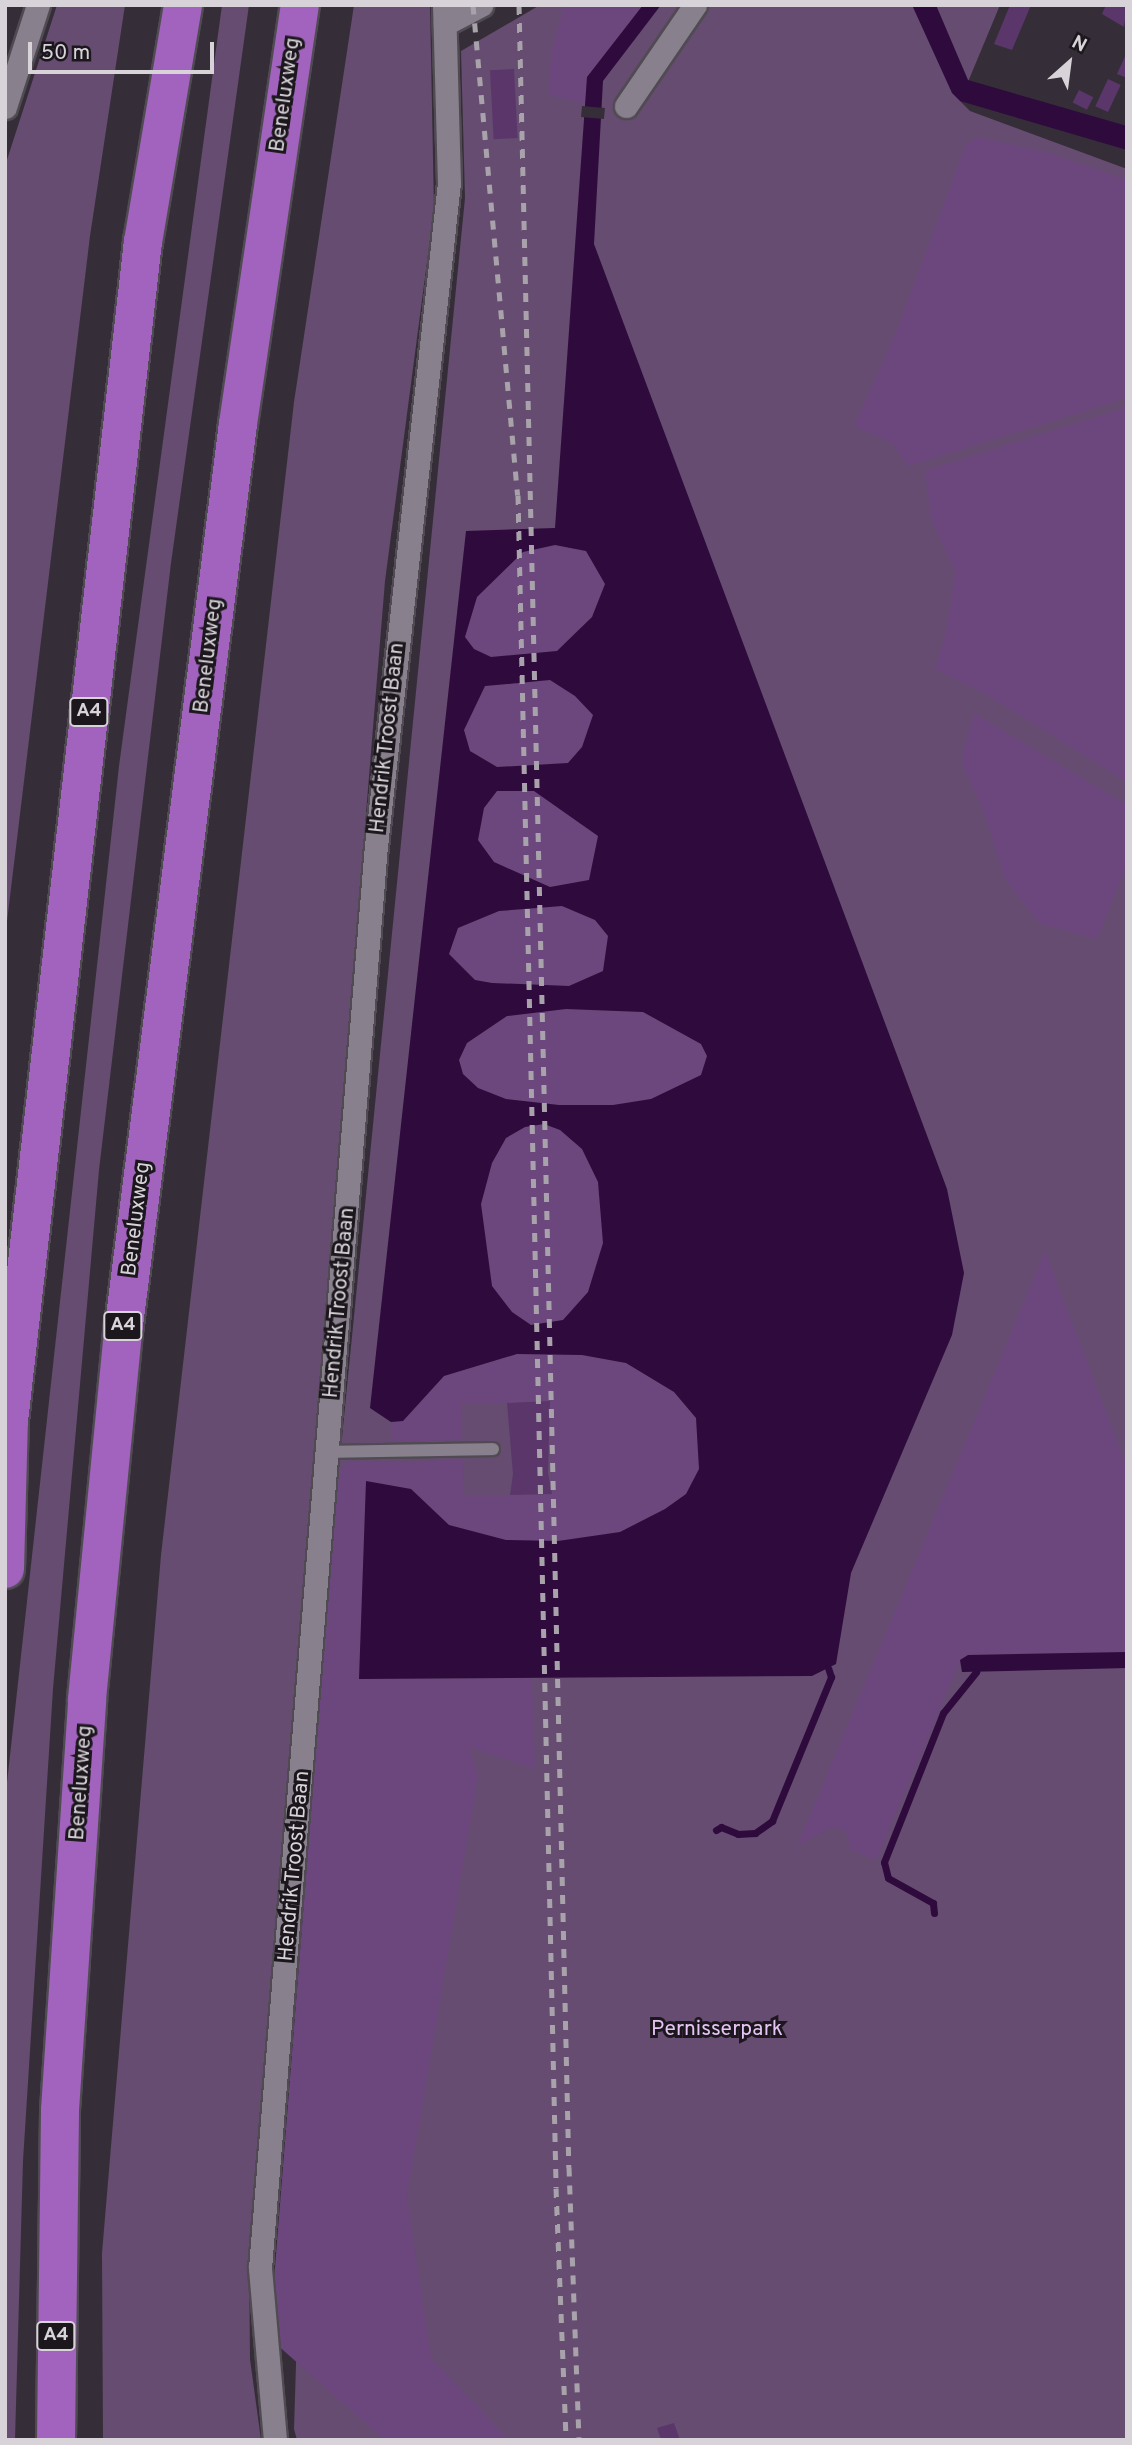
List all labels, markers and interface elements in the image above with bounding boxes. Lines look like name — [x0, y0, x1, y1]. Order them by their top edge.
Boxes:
scale bar — [32, 28, 217, 72]
north arrow — [1034, 28, 1104, 98]
text: N — [1067, 31, 1091, 58]
street label: Beneluxweg — [266, 36, 306, 154]
text: 50 m — [41, 40, 90, 67]
street label: Beneluxweg — [189, 597, 229, 715]
street label: Hendrik Troost Baan — [365, 641, 411, 835]
road number: A4 — [68, 696, 110, 727]
street label: Beneluxweg — [117, 1160, 157, 1278]
street label: Hendrik Troost Baan — [319, 1206, 361, 1400]
road number: A4 — [102, 1310, 144, 1342]
street label: Beneluxweg — [65, 1725, 99, 1841]
street label: Hendrik Troost Baan — [274, 1769, 316, 1963]
park label: Pernisserpark — [651, 2017, 783, 2043]
road number: A4 — [35, 2320, 77, 2352]

